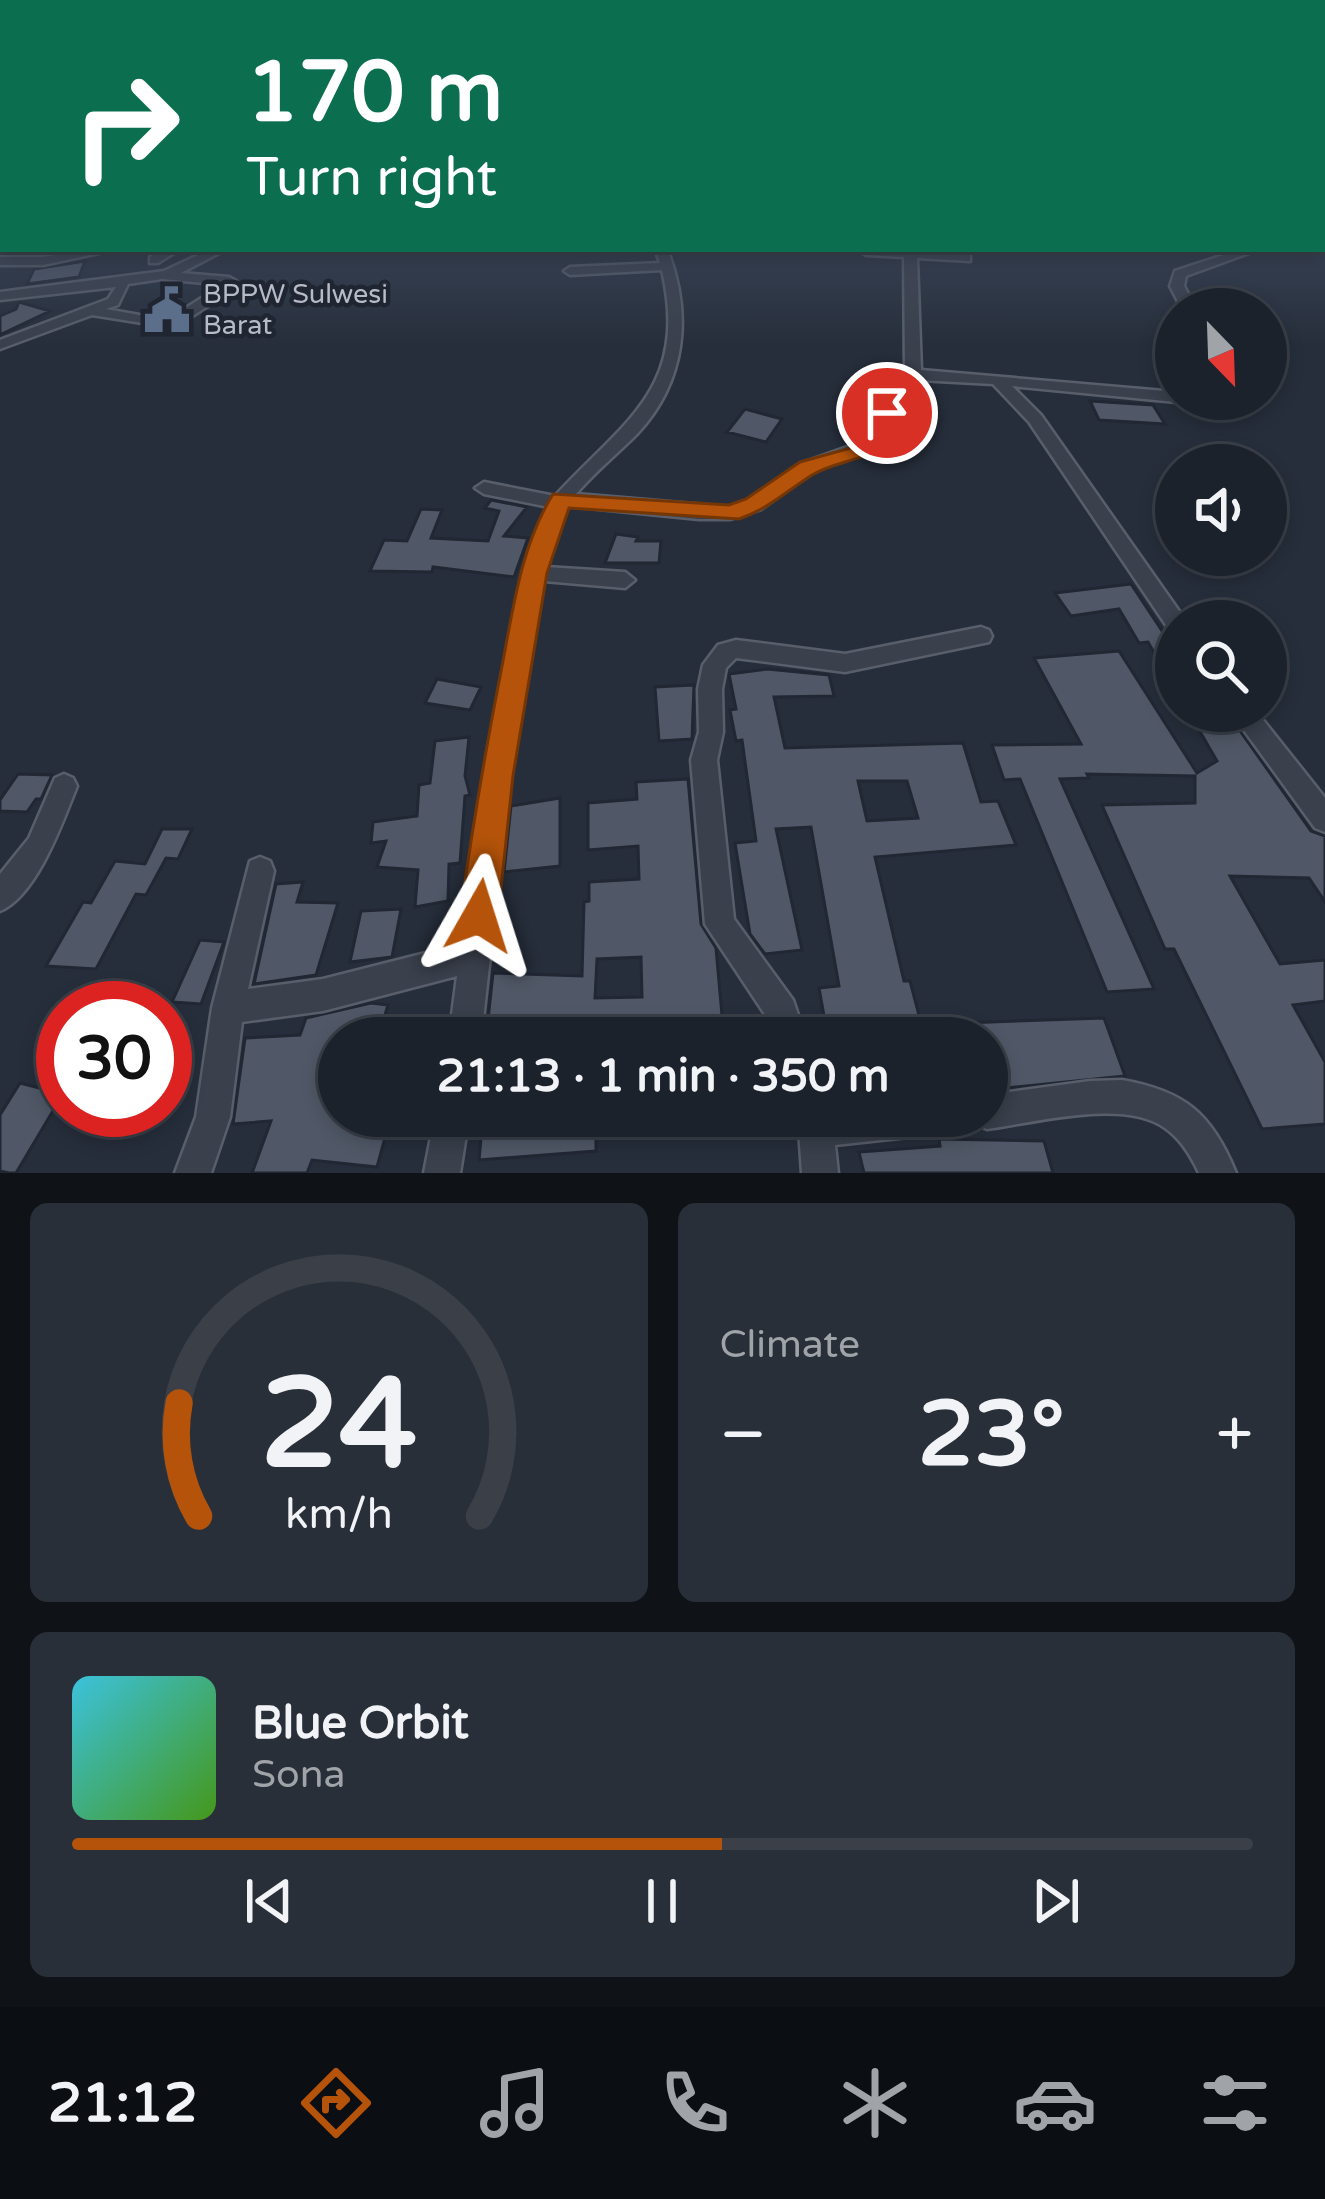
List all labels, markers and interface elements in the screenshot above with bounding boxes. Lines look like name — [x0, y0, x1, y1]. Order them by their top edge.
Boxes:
text: 170 m — [246, 43, 503, 144]
icon: right — [48, 48, 204, 204]
text: Turn right — [246, 145, 497, 210]
place label: BPPW Sulwesi Barat — [203, 278, 388, 342]
public building icon: BPPW Sulwesi Barat — [142, 285, 192, 335]
north arrow — [1155, 288, 1287, 420]
map controls — [1155, 288, 1287, 732]
pin — [836, 362, 938, 464]
icon: arrive — [854, 380, 920, 446]
button: sound — [1155, 444, 1287, 576]
button: search — [1155, 600, 1287, 732]
position arrow — [416, 853, 542, 979]
speed limit sign: 30 — [36, 981, 192, 1137]
text: 21:13 · 1 min · 350 m — [437, 1050, 889, 1104]
text: Climate — [720, 1321, 860, 1368]
text: 24 — [260, 1350, 417, 1501]
text: 23° — [918, 1381, 1065, 1490]
text: − — [720, 1395, 767, 1475]
text: + — [1216, 1395, 1253, 1475]
text: km/h — [285, 1488, 393, 1539]
text: Blue Orbit — [252, 1697, 469, 1751]
text: Sona — [252, 1751, 345, 1798]
icon: previous — [236, 1868, 302, 1934]
icon: pause — [629, 1868, 695, 1934]
icon: next — [1023, 1868, 1089, 1934]
icon: directions — [294, 2061, 378, 2145]
icon: music — [473, 2061, 557, 2145]
icon: phone — [653, 2061, 737, 2145]
icon: climate — [833, 2061, 917, 2145]
icon: car — [1013, 2061, 1097, 2145]
icon: filters — [1193, 2061, 1277, 2145]
text: 21:12 — [48, 2071, 198, 2136]

